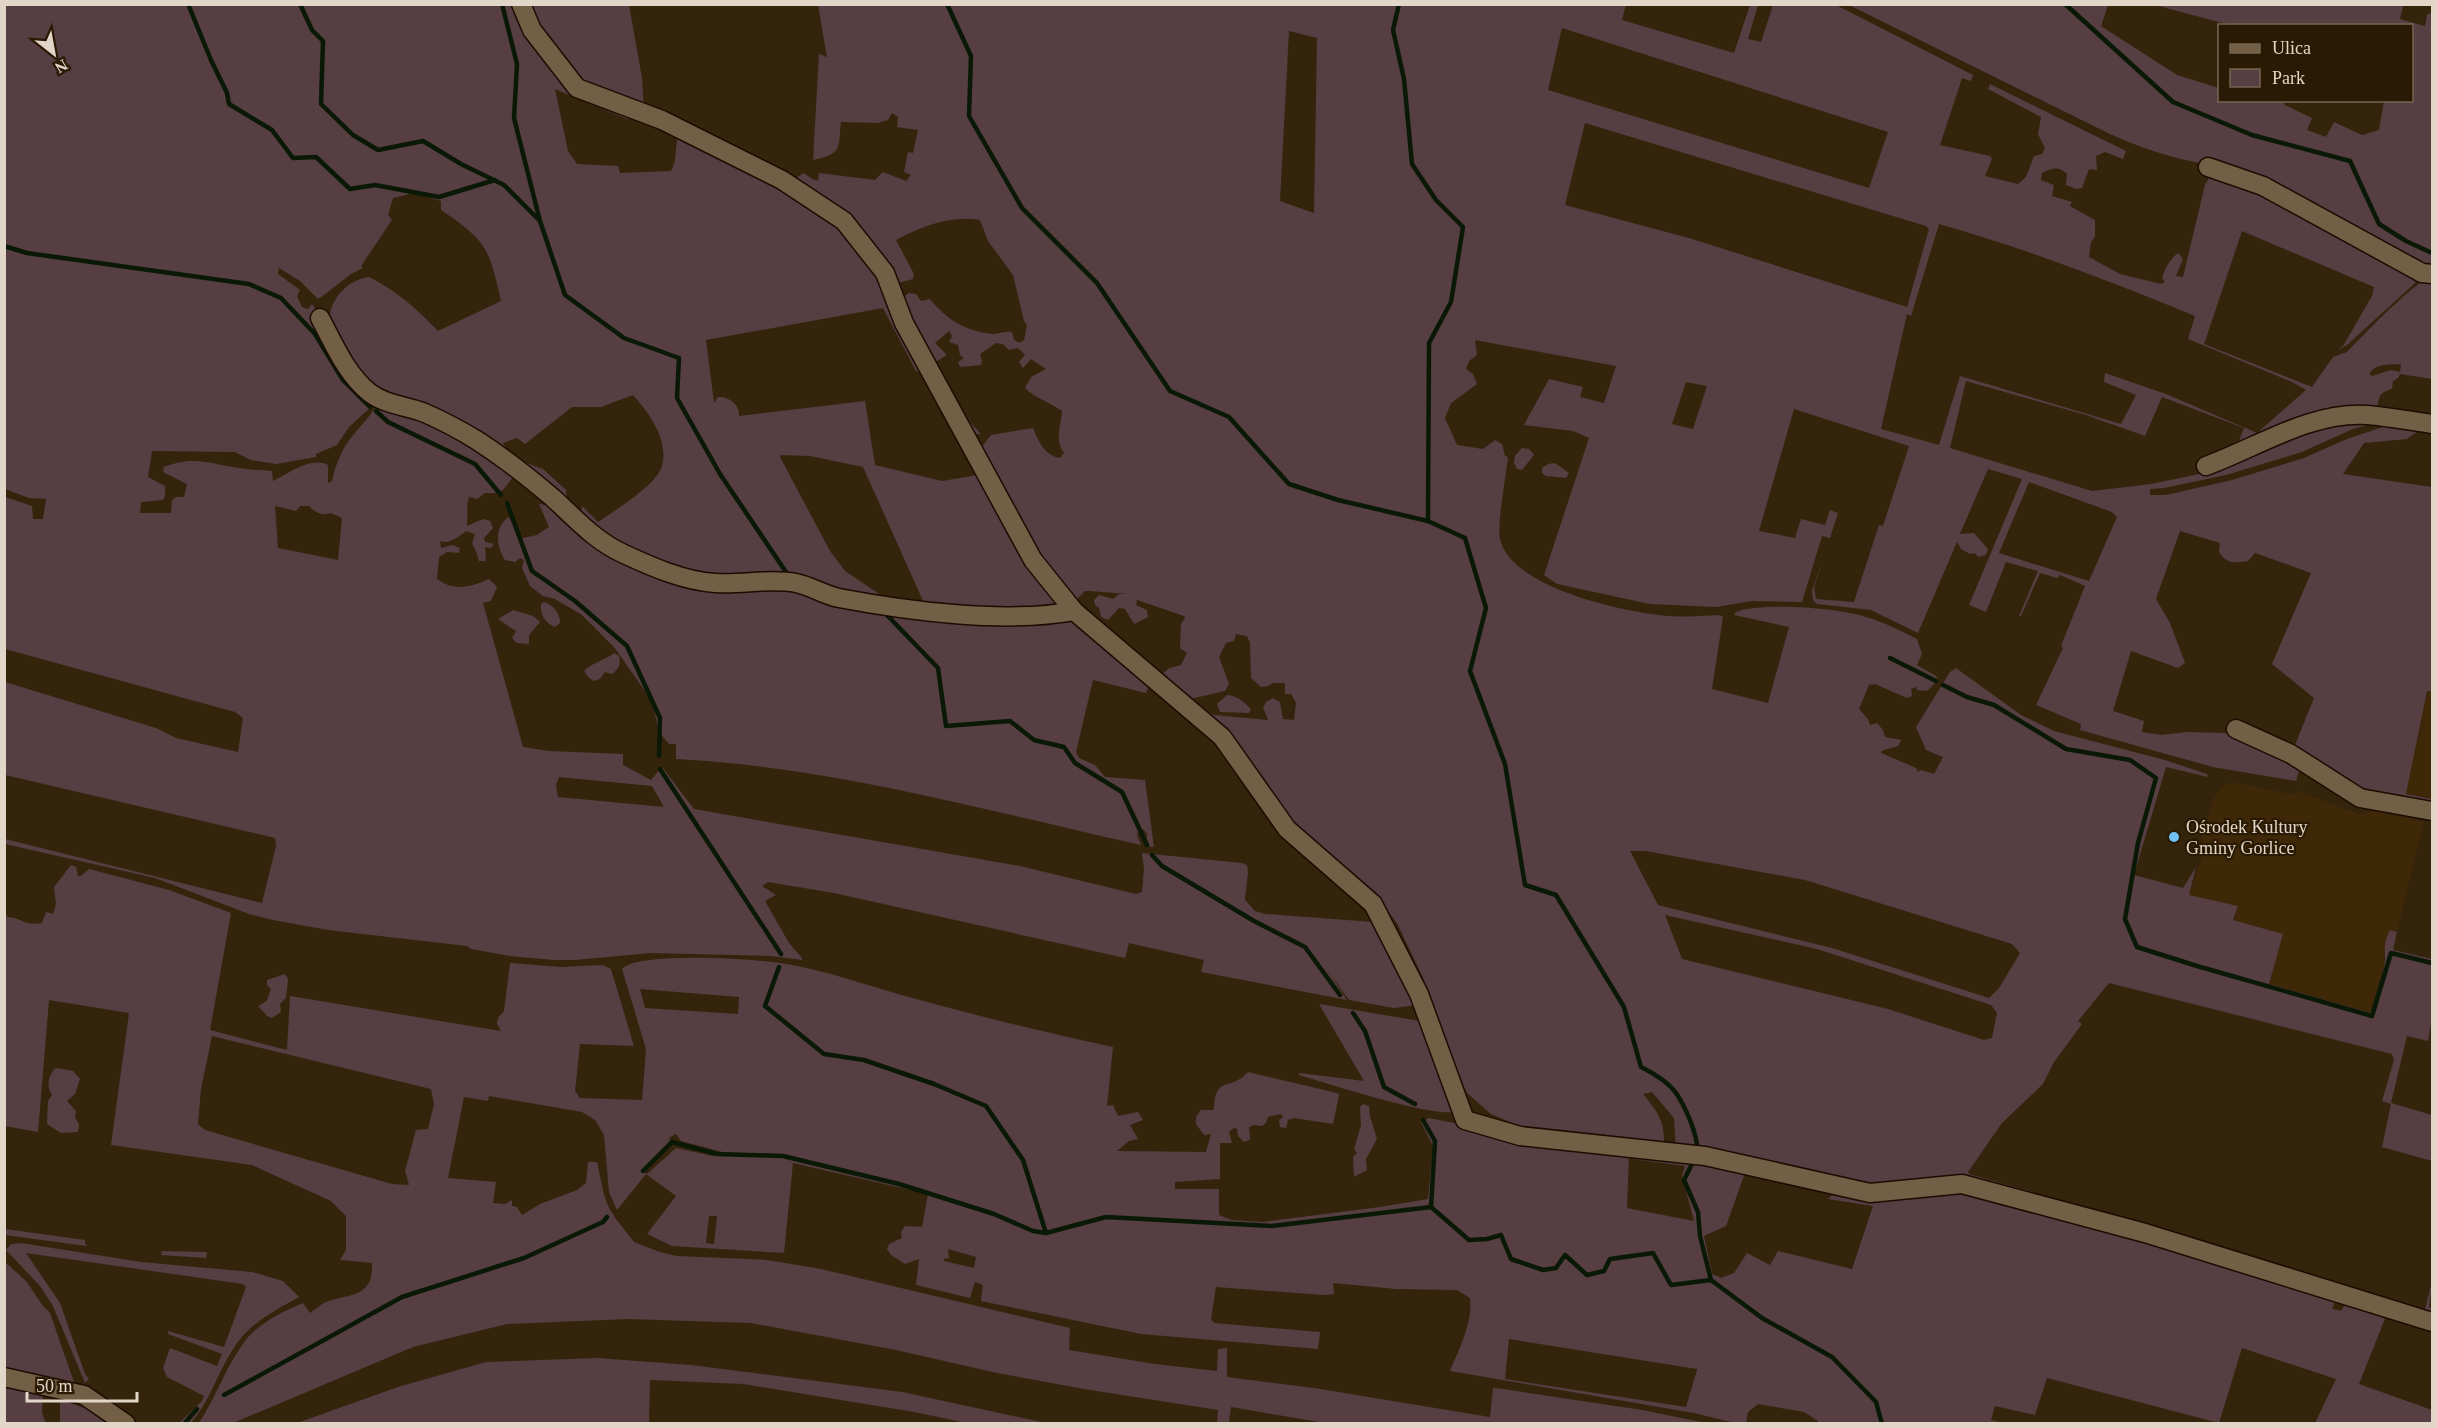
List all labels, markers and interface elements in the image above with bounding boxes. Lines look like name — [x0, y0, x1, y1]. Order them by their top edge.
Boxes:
north arrow — [24, 24, 84, 84]
legend — [2218, 24, 2413, 102]
text: Ulica — [2272, 38, 2311, 58]
text: N — [52, 56, 71, 77]
text: Park — [2272, 68, 2305, 88]
place label: Ośrodek Kultury Gminy Gorlice — [2186, 817, 2307, 858]
marker: Ośrodek Kultury Gminy Gorlice — [2167, 830, 2181, 844]
scale bar — [27, 1365, 136, 1403]
text: 50 m — [36, 1376, 73, 1396]

